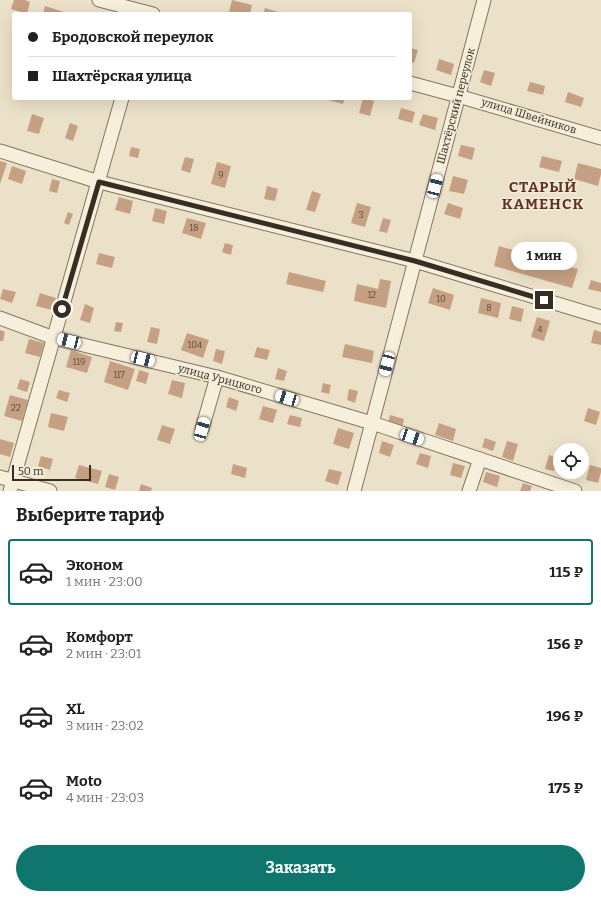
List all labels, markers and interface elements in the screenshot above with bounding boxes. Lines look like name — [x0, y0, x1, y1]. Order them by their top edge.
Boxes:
text: Бродовской переулок — [52, 28, 214, 46]
street label: Шахтёрский переулок — [434, 46, 478, 166]
text: Шахтёрская улица — [52, 67, 192, 85]
street label: улица Швейников — [479, 95, 578, 137]
house number: 9 — [218, 170, 224, 180]
car — [426, 173, 444, 199]
district label: СТАРЫЙ КАМЕНСК — [502, 178, 584, 213]
house number: 3 — [358, 210, 364, 220]
house number: 18 — [189, 223, 199, 233]
callout: 1 мин — [511, 242, 577, 270]
text: 1 мин — [526, 248, 562, 263]
house number: 12 — [368, 290, 376, 300]
route end — [535, 291, 553, 309]
house number: 10 — [436, 294, 446, 304]
route start — [53, 300, 71, 318]
house number: 8 — [486, 303, 492, 313]
house number: 4 — [537, 324, 543, 334]
car — [56, 332, 82, 350]
house number: 104 — [188, 340, 203, 350]
car — [130, 350, 156, 368]
car — [378, 351, 396, 377]
house number: 119 — [73, 357, 85, 367]
street label: улица Урицкого — [176, 361, 263, 396]
house number: 117 — [113, 370, 125, 380]
car — [274, 389, 300, 407]
house number: 22 — [11, 403, 21, 413]
car — [193, 416, 211, 442]
car — [399, 427, 425, 447]
map controls — [553, 443, 589, 479]
button: locate — [553, 443, 589, 479]
scale bar — [12, 463, 91, 482]
text: 50 m — [18, 465, 44, 478]
text: Выберите тариф — [16, 504, 164, 526]
icon: car — [18, 554, 54, 590]
text: Эконом — [66, 556, 123, 574]
text: 115 ₽ — [549, 563, 583, 581]
text: 1 мин · 23:00 — [66, 574, 143, 589]
icon: car — [18, 626, 54, 662]
text: Комфорт — [66, 628, 133, 646]
text: 156 ₽ — [547, 635, 583, 653]
text: 2 мин · 23:01 — [66, 646, 141, 661]
icon: car — [18, 698, 54, 734]
text: XL — [66, 700, 85, 718]
text: 196 ₽ — [546, 707, 583, 725]
text: 3 мин · 23:02 — [66, 718, 144, 733]
icon: car — [18, 770, 54, 806]
text: Moto — [66, 772, 102, 790]
text: 175 ₽ — [548, 779, 583, 797]
text: 4 мин · 23:03 — [66, 790, 144, 805]
button: Заказать — [16, 845, 585, 891]

